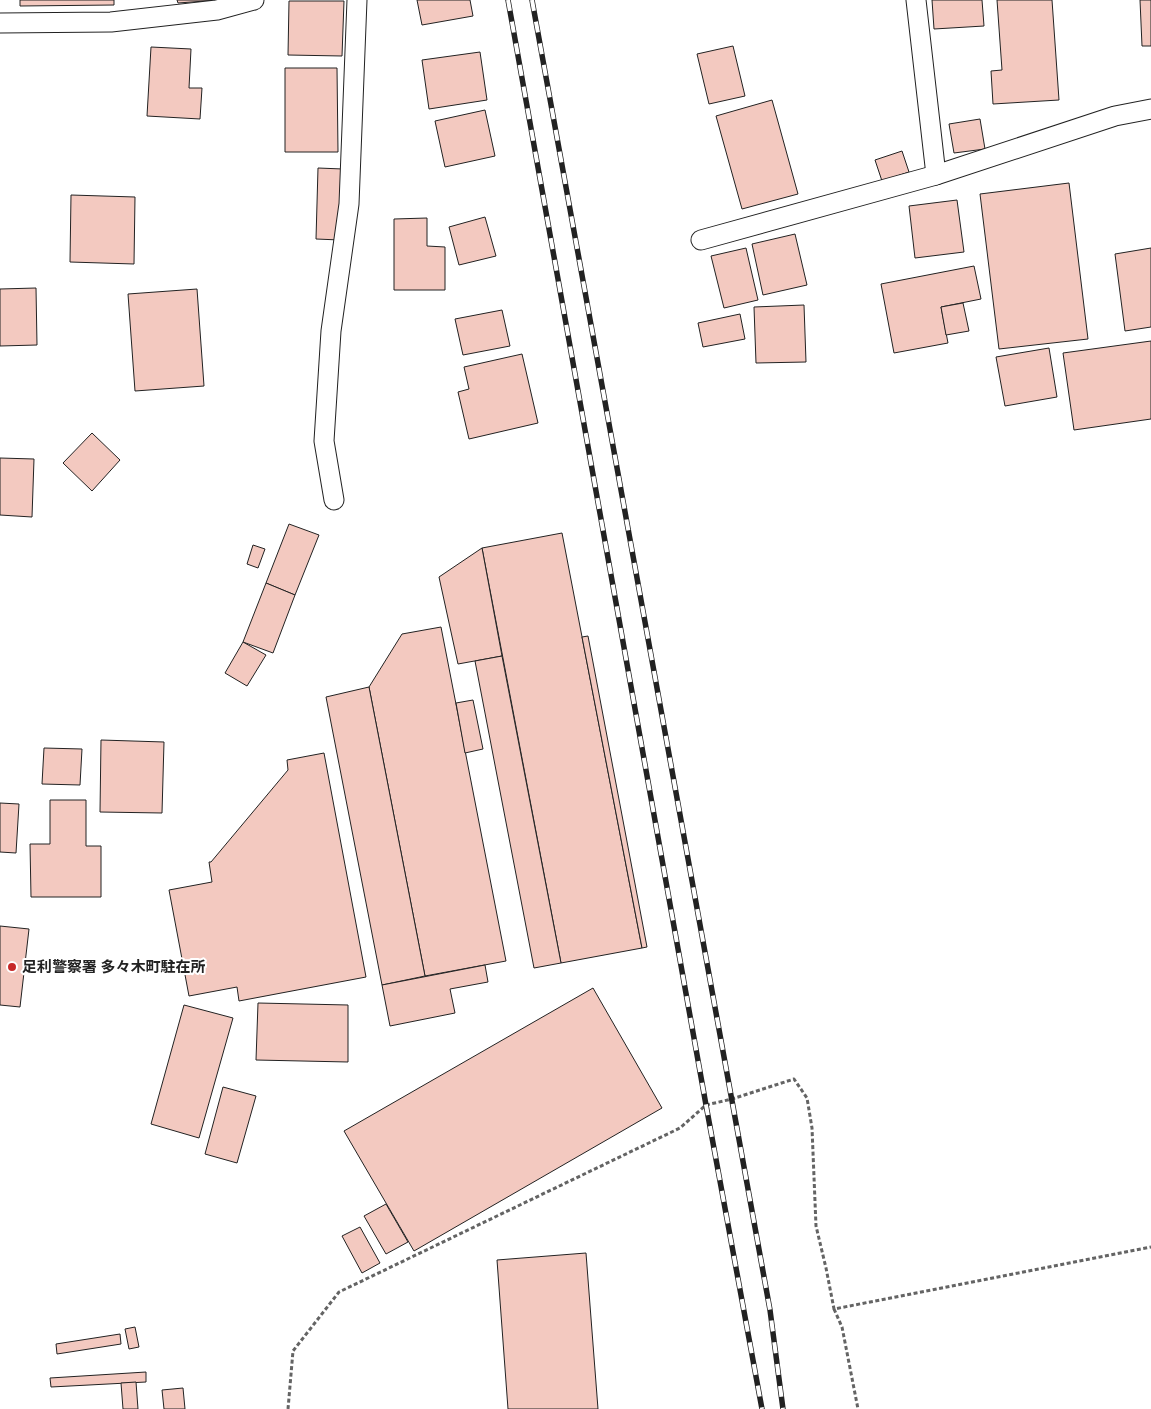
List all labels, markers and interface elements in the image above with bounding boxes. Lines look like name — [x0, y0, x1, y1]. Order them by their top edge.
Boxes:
place label: 足利警察署 多々木町駐在所 — [22, 958, 206, 975]
marker: 足利警察署 多々木町駐在所 — [6, 961, 18, 973]

